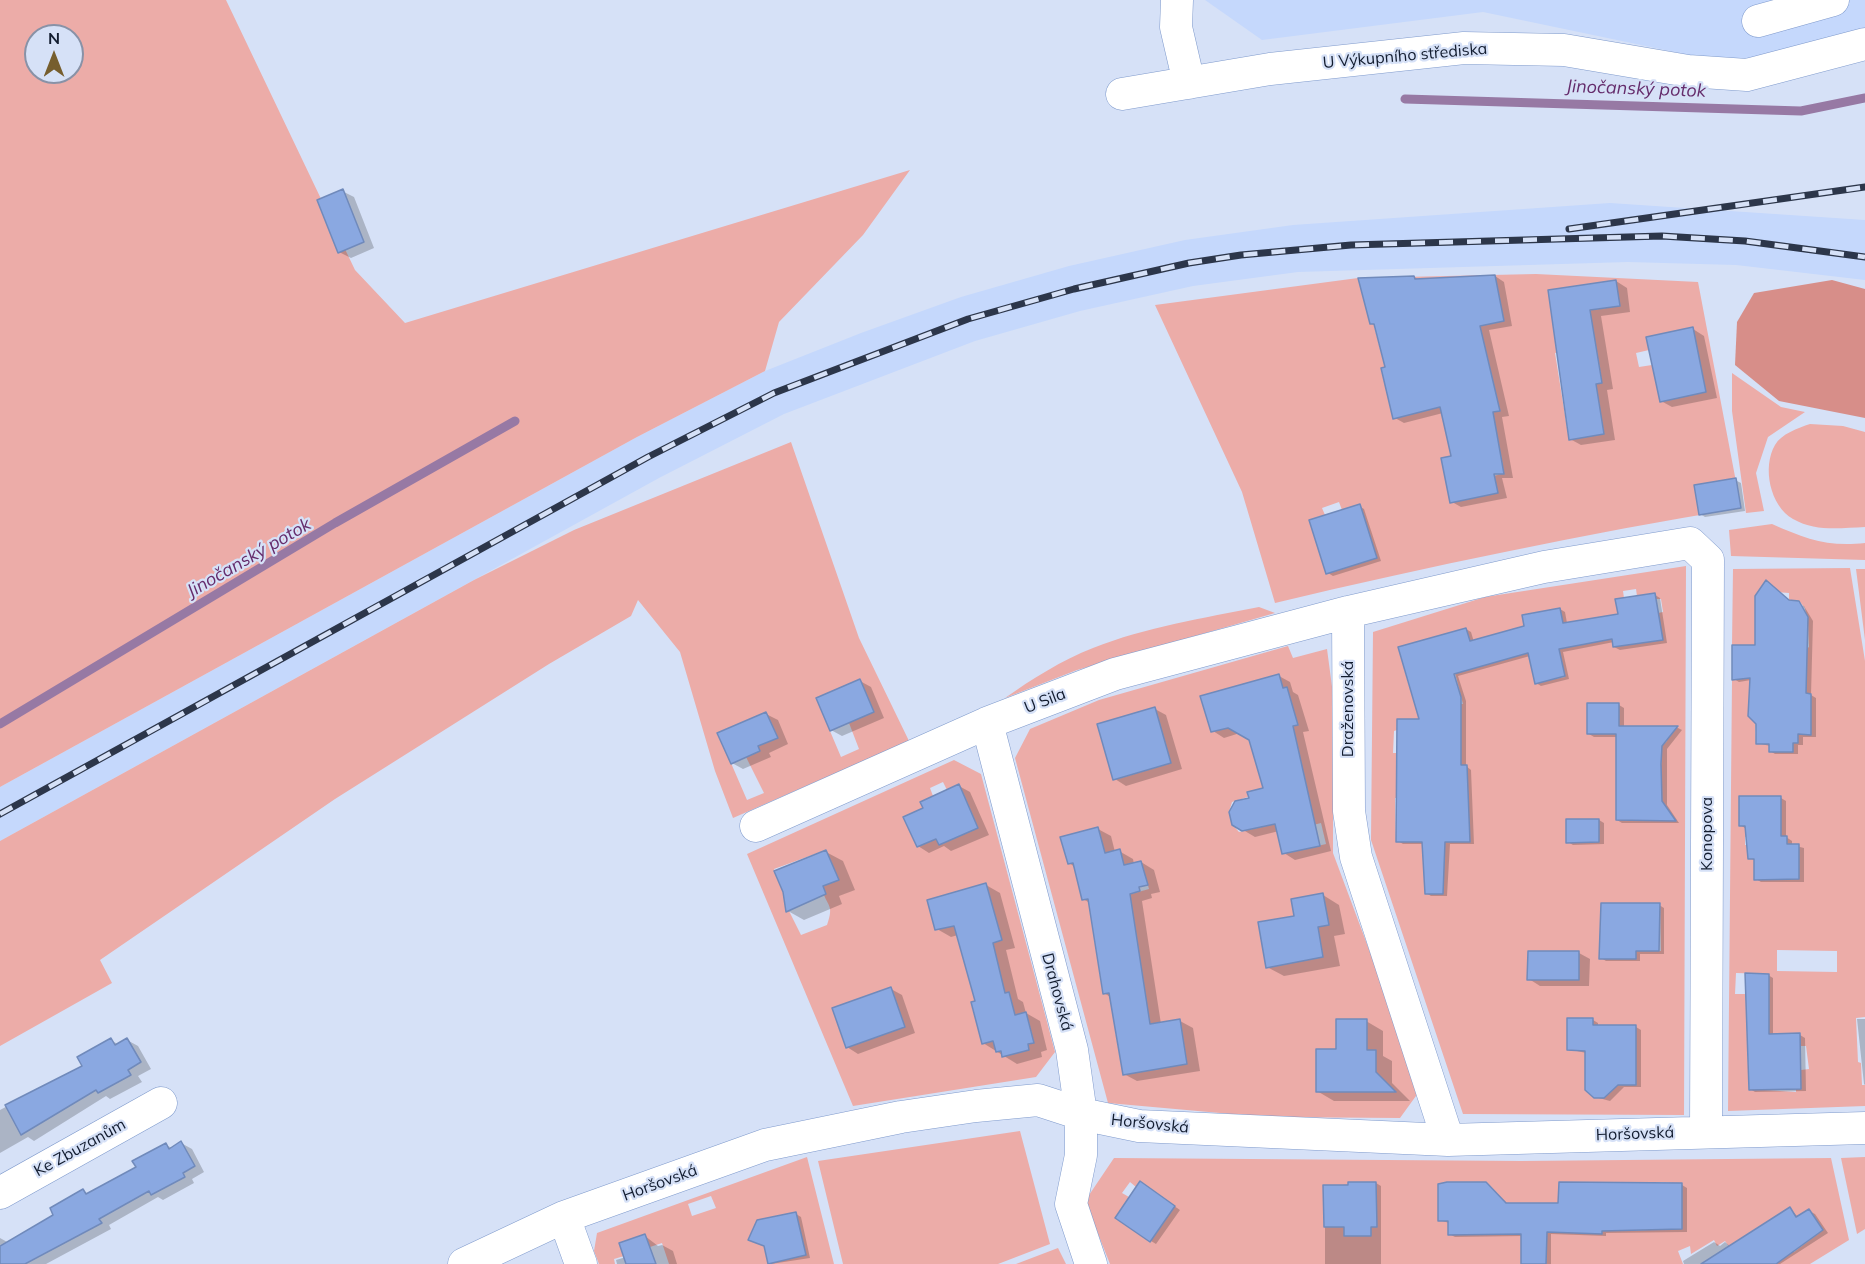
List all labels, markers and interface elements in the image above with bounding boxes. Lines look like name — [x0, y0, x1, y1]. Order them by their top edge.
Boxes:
north arrow — [24, 24, 84, 84]
text: N — [48, 28, 60, 48]
street label: U Výkupního střediska — [1322, 39, 1488, 73]
water label: Jinočanský potok — [1566, 76, 1706, 102]
water label: Jinočanský potok — [183, 514, 315, 602]
street label: Draženovská — [1338, 661, 1358, 757]
street label: U Sila — [1021, 684, 1069, 718]
street label: Konopova — [1697, 797, 1717, 871]
street label: Drahovská — [1037, 951, 1077, 1033]
street label: Horšovská — [1110, 1110, 1190, 1138]
street label: Ke Zbuzanům — [31, 1115, 129, 1181]
street label: Horšovská — [1596, 1123, 1674, 1145]
street label: Horšovská — [620, 1161, 700, 1205]

